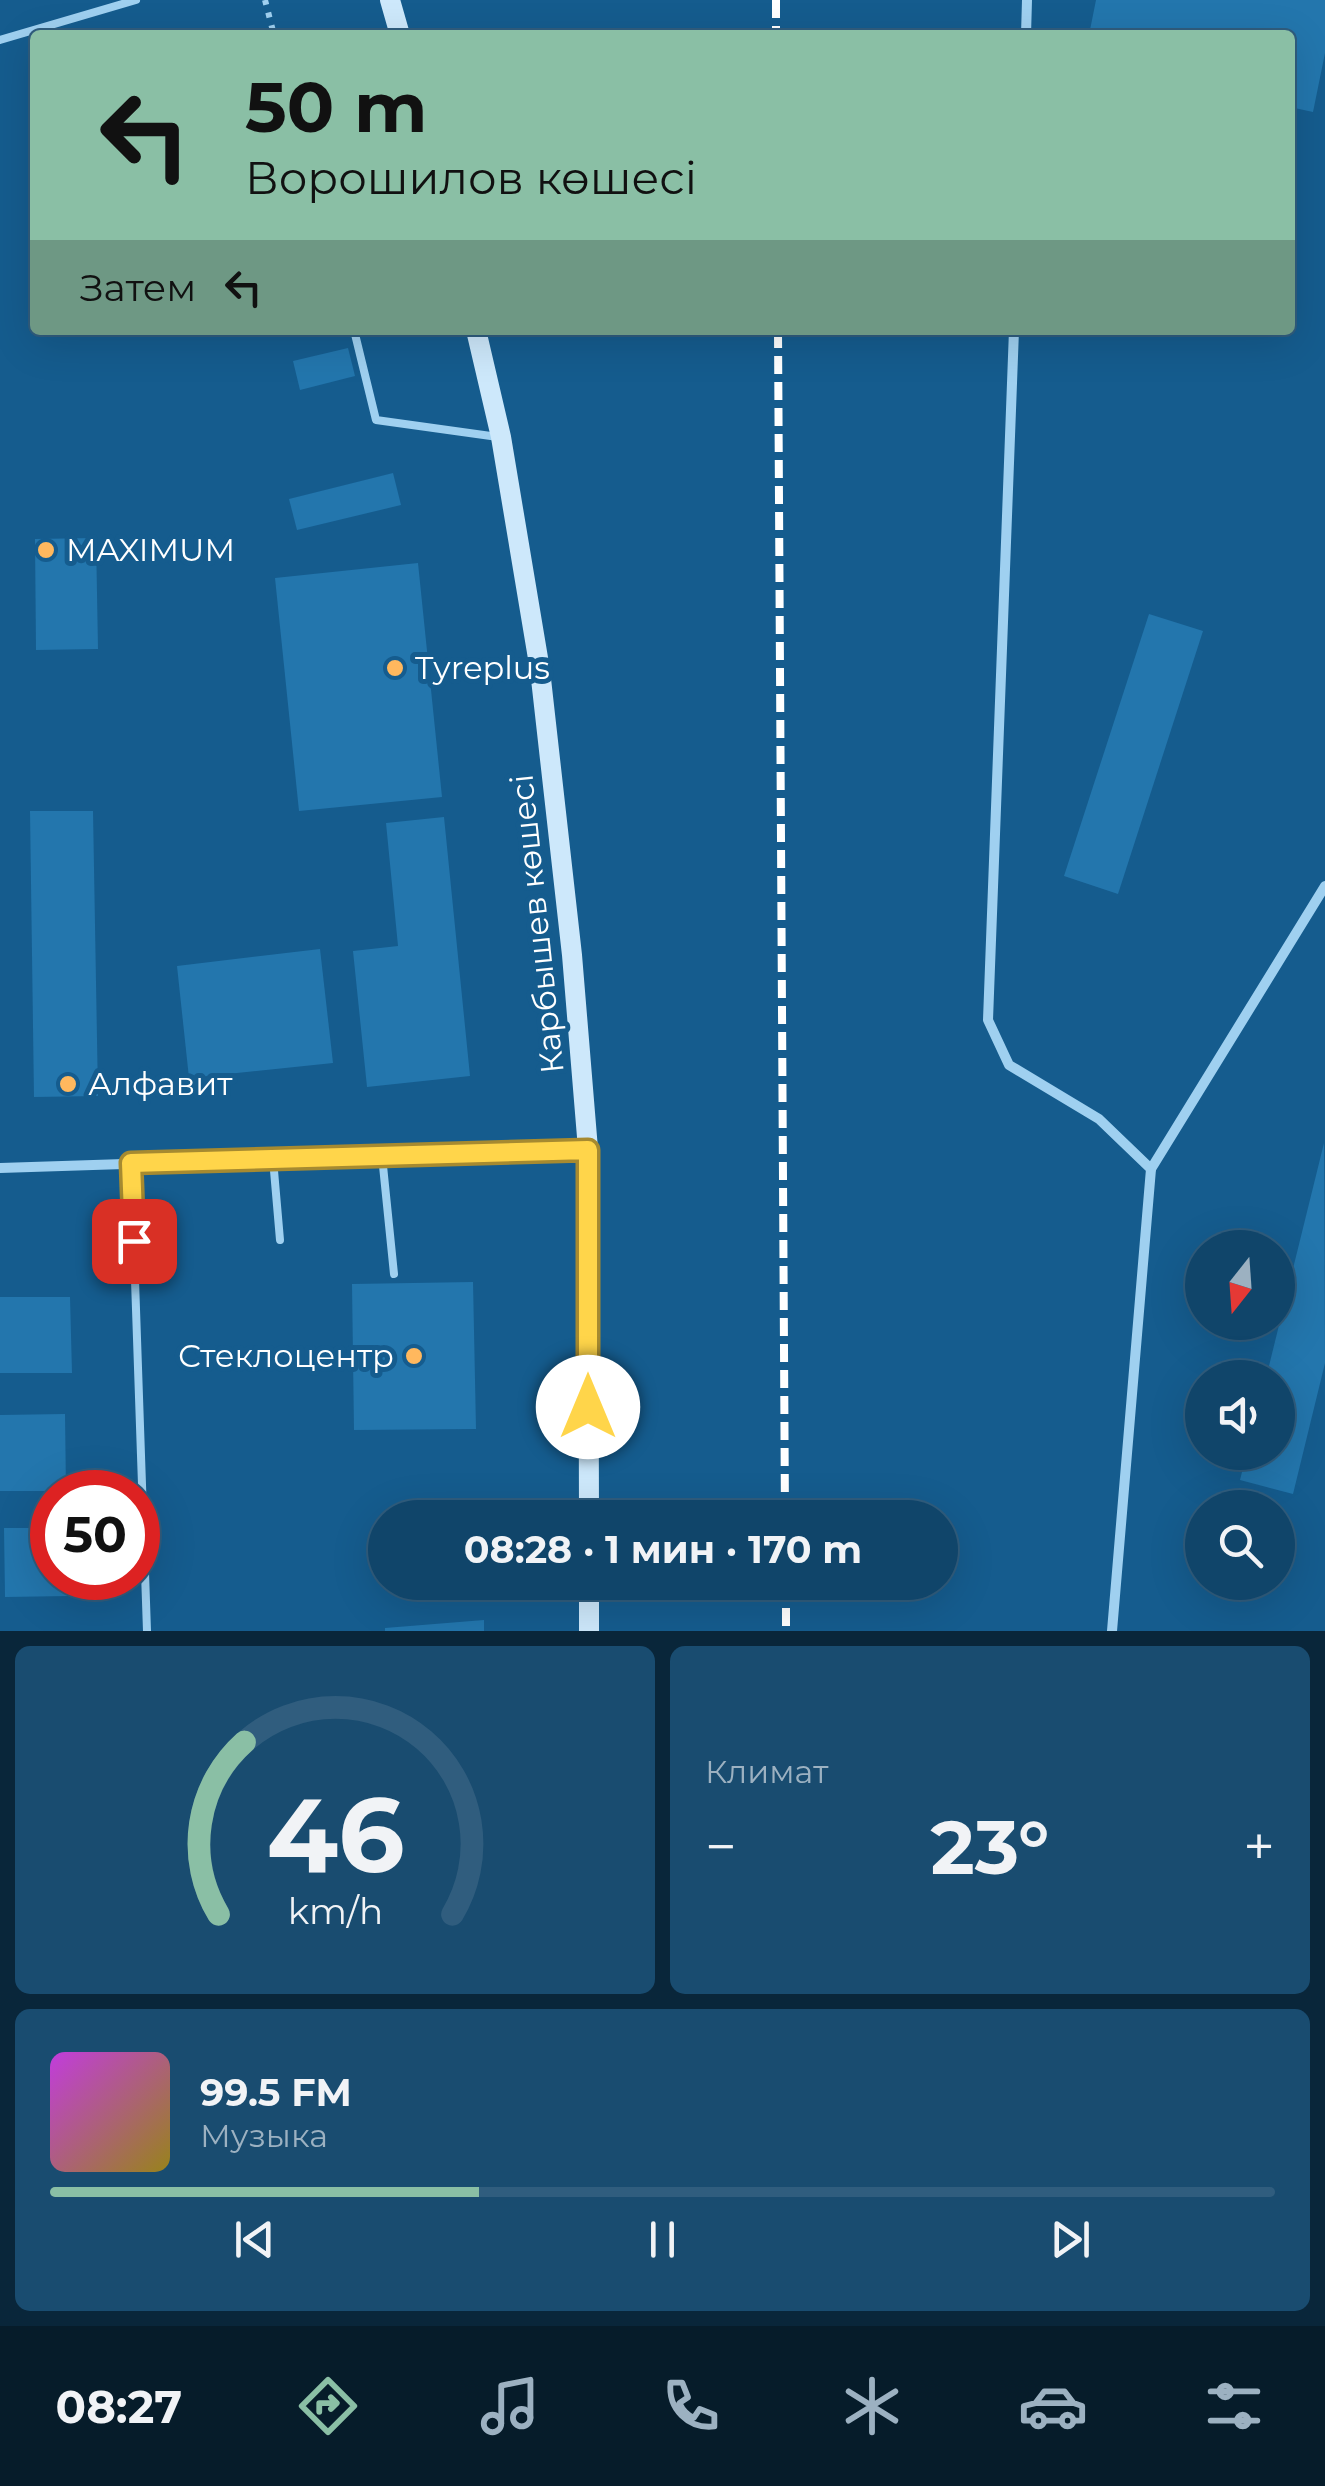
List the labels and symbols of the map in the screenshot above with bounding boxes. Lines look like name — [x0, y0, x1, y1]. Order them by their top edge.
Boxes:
place label: MAXIMUM — [66, 530, 235, 569]
marker: MAXIMUM — [35, 539, 57, 561]
place label: Tyreplus — [415, 648, 550, 687]
marker: Tyreplus — [384, 657, 406, 679]
street label: Карбышев көшесі — [501, 772, 572, 1076]
place label: Алфавит — [88, 1064, 233, 1103]
marker: Алфавит — [57, 1073, 79, 1095]
pin — [92, 1199, 177, 1284]
north arrow — [1185, 1230, 1295, 1340]
place label: Стеклоцентр — [178, 1336, 394, 1375]
marker: Стеклоцентр — [403, 1345, 425, 1367]
position arrow — [536, 1355, 640, 1459]
speed limit sign: 50 — [30, 1470, 160, 1600]

